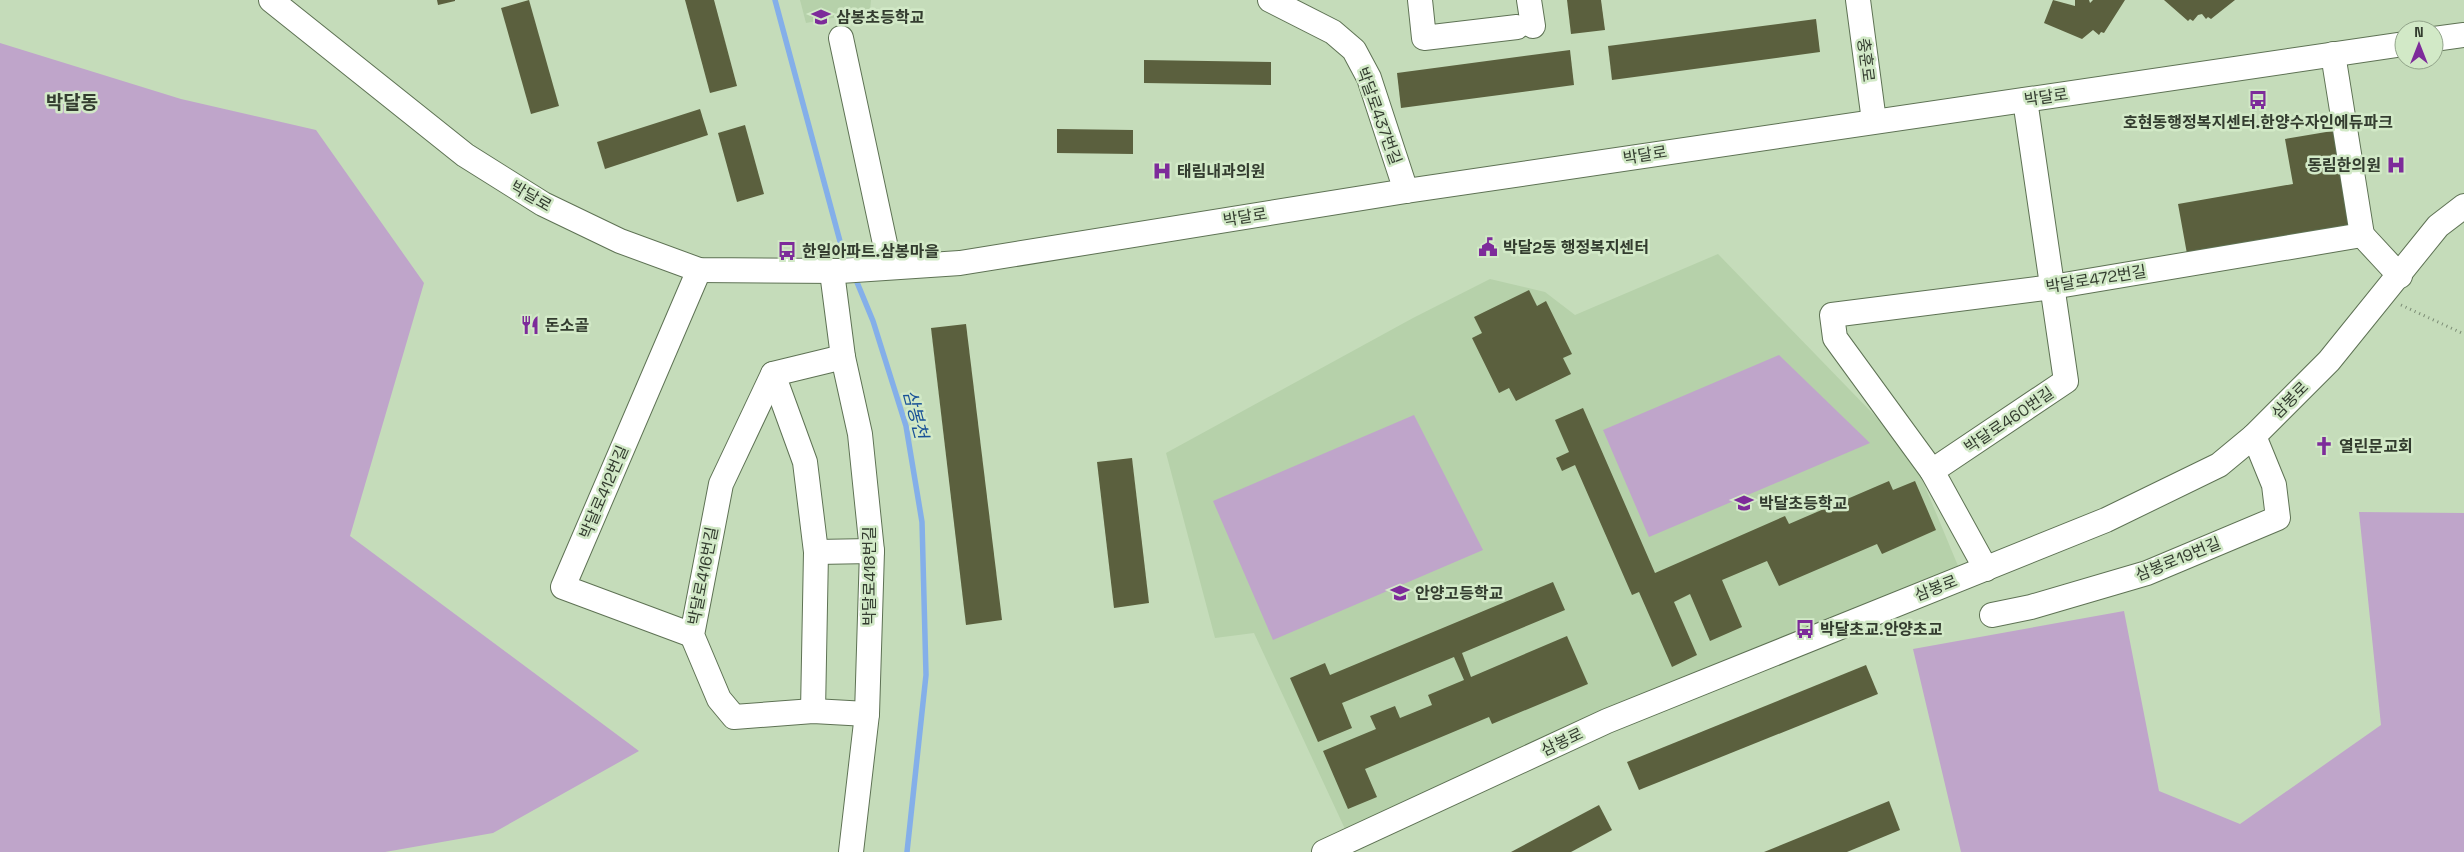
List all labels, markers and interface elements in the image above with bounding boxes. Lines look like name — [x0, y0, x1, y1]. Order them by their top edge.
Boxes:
school or university icon: 삼봉초등학교 — [810, 6, 832, 28]
place label: 삼봉초등학교 — [836, 7, 925, 28]
north arrow — [2394, 20, 2444, 70]
text: N — [2414, 23, 2424, 41]
street label: 충훈로 — [1853, 37, 1879, 83]
street label: 박달로437번길 — [1352, 64, 1406, 168]
street label: 박달로 — [2023, 83, 2070, 110]
bus stop icon: 호현동행정복지센터.한양수자인에듀파크 — [2247, 89, 2269, 111]
district label: 박달동 — [46, 90, 98, 115]
place label: 호현동행정복지센터.한양수자인에듀파크 — [2123, 112, 2393, 133]
street label: 박달로 — [1622, 141, 1669, 169]
hospital icon: 동림한의원 — [2385, 154, 2407, 176]
place label: 동림한의원 — [2307, 155, 2381, 176]
hospital icon: 태림내과의원 — [1151, 160, 1173, 182]
place label: 태림내과의원 — [1177, 161, 1265, 182]
street label: 박달로 — [507, 176, 556, 216]
street label: 박달로 — [1222, 203, 1269, 231]
public building icon: 박달2동 행정복지센터 — [1477, 236, 1499, 258]
place label: 박달2동 행정복지센터 — [1503, 237, 1649, 258]
bus stop icon: 한일아파트.삼봉마을 — [776, 240, 798, 262]
place label: 한일아파트.삼봉마을 — [802, 241, 940, 262]
street label: 박달로472번길 — [2044, 261, 2148, 297]
restaurant icon: 돈소골 — [519, 314, 541, 336]
place label: 돈소골 — [545, 315, 589, 336]
street label: 삼봉로 — [2267, 377, 2313, 423]
street label: 박달로460번길 — [1960, 382, 2058, 458]
water label: 삼봉천 — [898, 387, 934, 443]
church icon: 열린문교회 — [2313, 435, 2335, 457]
place label: 열린문교회 — [2339, 436, 2413, 457]
street label: 박달로412번길 — [575, 442, 633, 542]
school or university icon: 박달초등학교 — [1733, 492, 1755, 514]
place label: 박달초등학교 — [1759, 493, 1848, 514]
street label: 박달로416번길 — [683, 525, 723, 627]
street label: 박달로418번길 — [859, 526, 880, 626]
street label: 삼봉로19번길 — [2132, 532, 2224, 586]
street label: 삼봉로 — [1912, 570, 1961, 606]
school or university icon: 안양고등학교 — [1389, 582, 1411, 604]
place label: 안양고등학교 — [1415, 583, 1504, 604]
bus stop icon: 박달초교.안양초교 — [1794, 618, 1816, 640]
place label: 박달초교.안양초교 — [1820, 619, 1943, 640]
street label: 삼봉로 — [1538, 723, 1587, 761]

